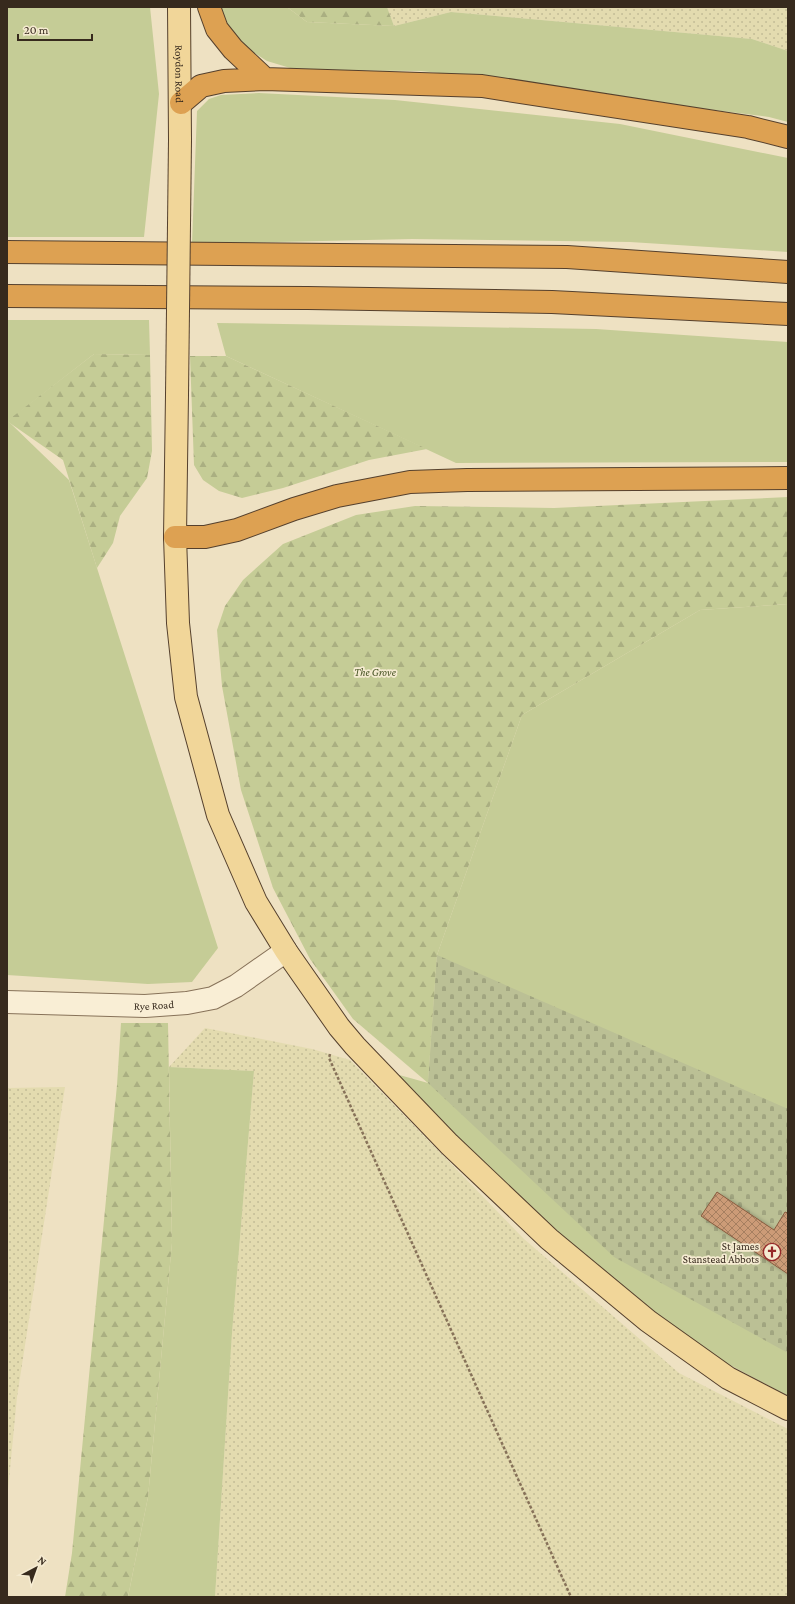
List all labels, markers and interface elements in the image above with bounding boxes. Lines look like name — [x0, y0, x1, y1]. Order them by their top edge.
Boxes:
scale bar — [18, 16, 92, 42]
text: 20 m — [24, 23, 49, 37]
street label: Roydon Road — [172, 45, 186, 103]
park label: The Grove — [354, 666, 397, 678]
street label: Rye Road — [134, 998, 175, 1013]
place label: St James Stanstead Abbots — [683, 1240, 759, 1265]
church icon: St James Stanstead Abbots — [762, 1242, 782, 1262]
north arrow — [16, 1548, 56, 1588]
text: N — [36, 1553, 50, 1568]

